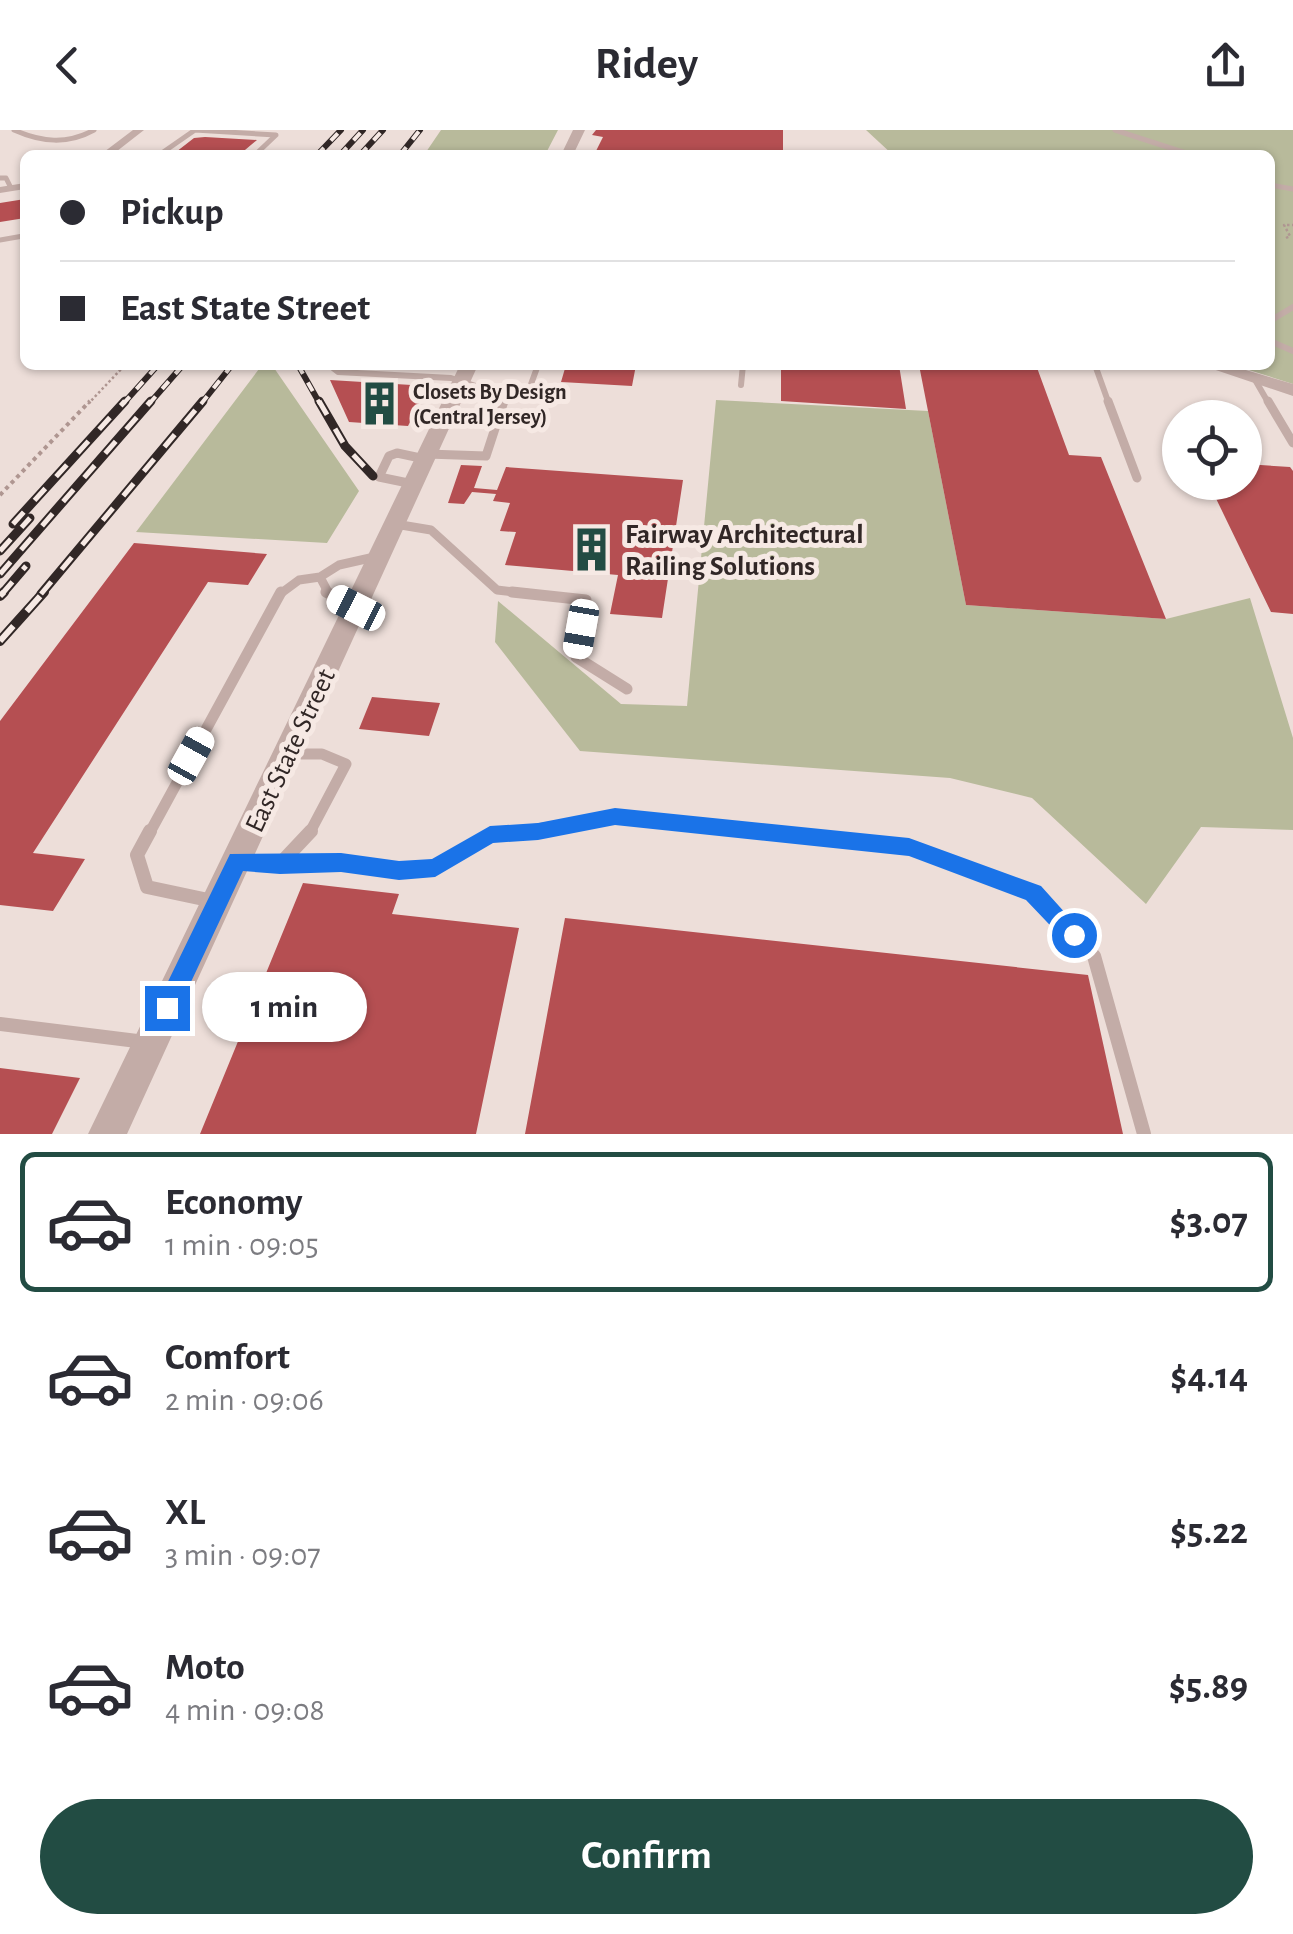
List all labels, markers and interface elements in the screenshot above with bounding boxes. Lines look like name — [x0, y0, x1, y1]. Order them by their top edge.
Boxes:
icon: back — [40, 38, 95, 93]
icon: share — [1198, 38, 1253, 93]
text: Ridey — [595, 42, 698, 87]
text: Pickup — [120, 194, 224, 232]
text: East State Street — [120, 290, 370, 328]
building icon: Closets By Design (Central Jersey) — [356, 380, 404, 428]
place label: Closets By Design (Central Jersey) — [413, 381, 567, 429]
map controls — [1162, 400, 1262, 500]
button: locate — [1162, 400, 1262, 500]
place label: Fairway Architectural Railing Solutions — [625, 521, 864, 581]
building icon: Fairway Architectural Railing Solutions — [568, 525, 616, 573]
car — [322, 581, 390, 635]
car — [561, 597, 601, 661]
street label: East State Street — [241, 665, 341, 837]
car — [163, 722, 219, 790]
route start — [1052, 913, 1097, 958]
callout: 1 min — [202, 973, 367, 1043]
route end — [145, 986, 190, 1031]
text: 1 min — [251, 991, 318, 1023]
icon: car — [45, 1177, 135, 1267]
text: Economy — [165, 1184, 303, 1222]
text: $3.07 — [1170, 1203, 1248, 1241]
text: 1 min · 09:05 — [165, 1229, 319, 1261]
icon: car — [45, 1332, 135, 1422]
text: Comfort — [165, 1339, 290, 1377]
text: $4.14 — [1170, 1358, 1248, 1396]
text: 2 min · 09:06 — [165, 1384, 324, 1416]
icon: car — [45, 1487, 135, 1577]
text: XL — [165, 1494, 205, 1532]
text: $5.22 — [1170, 1513, 1248, 1551]
text: 3 min · 09:07 — [165, 1539, 321, 1571]
icon: car — [45, 1642, 135, 1732]
text: Moto — [165, 1649, 245, 1687]
text: $5.89 — [1169, 1668, 1248, 1706]
text: 4 min · 09:08 — [165, 1694, 325, 1726]
button: Confirm — [40, 1799, 1253, 1914]

